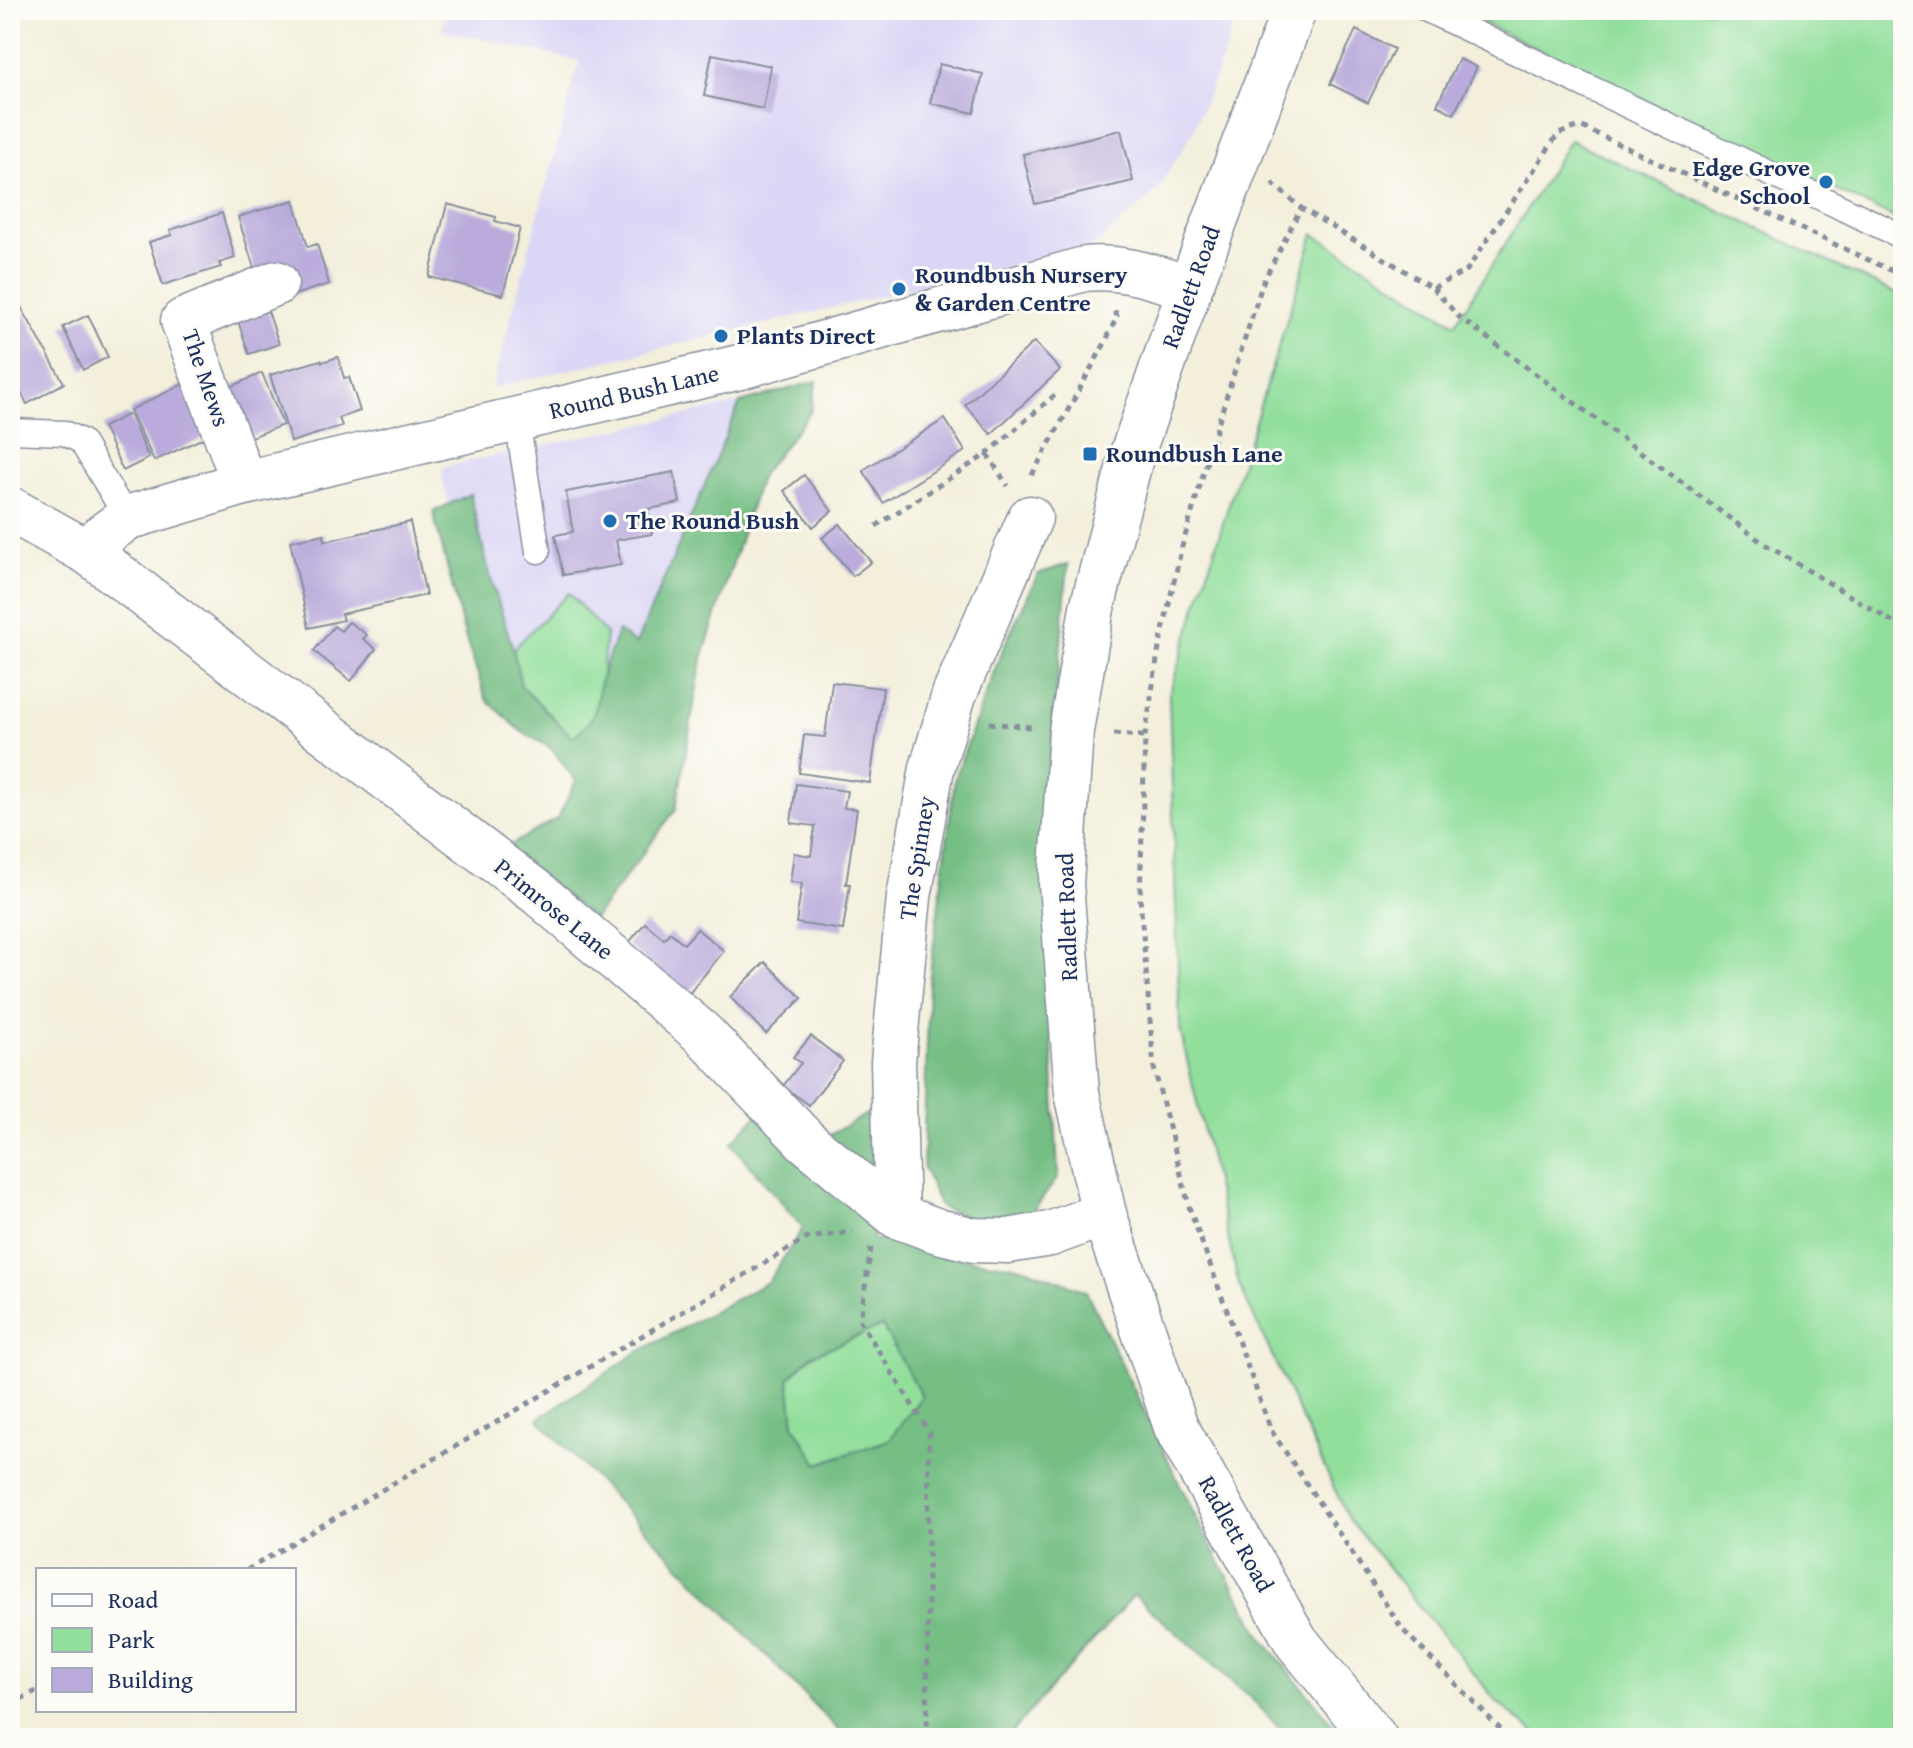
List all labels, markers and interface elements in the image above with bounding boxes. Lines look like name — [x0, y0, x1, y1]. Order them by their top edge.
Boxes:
place label: Edge Grove School — [1693, 150, 1811, 213]
marker: Edge Grove School — [1817, 173, 1835, 191]
street label: Radlett Road — [1152, 220, 1229, 353]
place label: Roundbush Nursery & Garden Centre — [915, 257, 1128, 320]
marker: Roundbush Nursery & Garden Centre — [890, 280, 908, 298]
place label: Plants Direct — [737, 318, 875, 353]
street label: The Mews — [173, 324, 239, 431]
marker: Plants Direct — [712, 327, 730, 345]
street label: Round Bush Lane — [546, 355, 722, 428]
place label: Roundbush Lane — [1106, 436, 1283, 471]
marker: Roundbush Lane — [1081, 445, 1099, 463]
place label: The Round Bush — [626, 503, 799, 538]
marker: The Round Bush — [601, 512, 619, 530]
street label: The Spinney — [889, 793, 944, 922]
street label: Primrose Lane — [487, 849, 622, 968]
street label: Radlett Road — [1047, 852, 1086, 982]
street label: Radlett Road — [1190, 1469, 1283, 1599]
legend — [36, 1568, 296, 1712]
text: Road — [108, 1582, 158, 1617]
text: Park — [108, 1622, 155, 1657]
text: Building — [108, 1662, 193, 1697]

